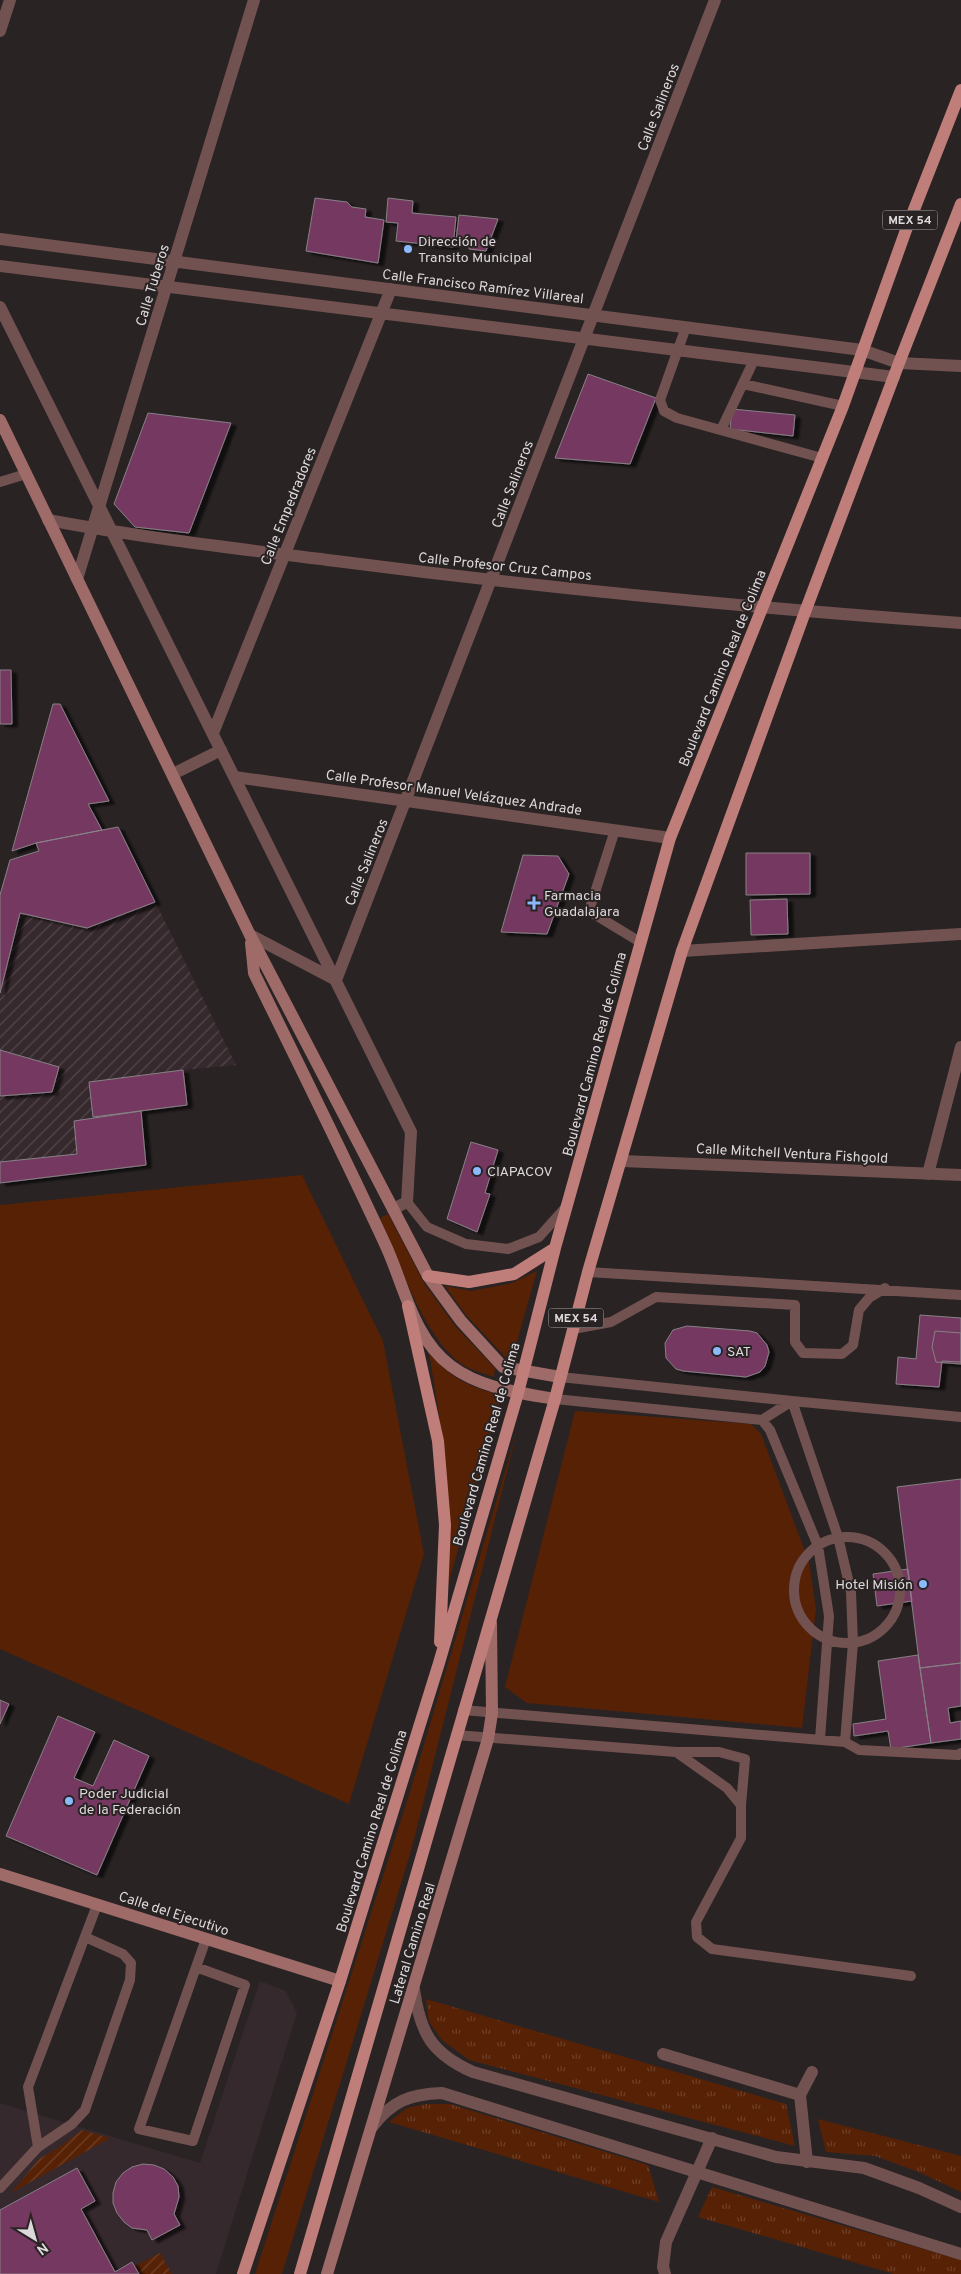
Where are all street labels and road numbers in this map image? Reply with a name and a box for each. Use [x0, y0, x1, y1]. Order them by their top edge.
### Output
street label: Calle Salineros [635, 61, 684, 154]
road number: MEX 54 [882, 210, 938, 230]
street label: Calle Tuberos [133, 242, 174, 328]
street label: Calle Francisco Ramírez Villareal [381, 267, 585, 308]
street label: Calle Salineros [489, 438, 538, 531]
street label: Calle Empedradores [258, 445, 321, 568]
street label: Calle Profesor Cruz Campos [417, 550, 592, 585]
street label: Boulevard Camino Real de Colima [676, 568, 771, 769]
street label: Calle Profesor Manuel Velázquez Andrade [325, 767, 583, 820]
street label: Calle Salineros [342, 816, 393, 909]
street label: Boulevard Camino Real de Colima [560, 950, 631, 1158]
street label: Calle Mitchell Ventura Fishgold [695, 1141, 888, 1168]
road number: MEX 54 [548, 1309, 604, 1328]
street label: Boulevard Camino Real de Colima [450, 1341, 525, 1548]
street label: Boulevard Camino Real de Colima [334, 1728, 411, 1935]
street label: Lateral Camino Real [387, 1881, 440, 2006]
street label: Calle del Ejecutivo [116, 1889, 231, 1940]

